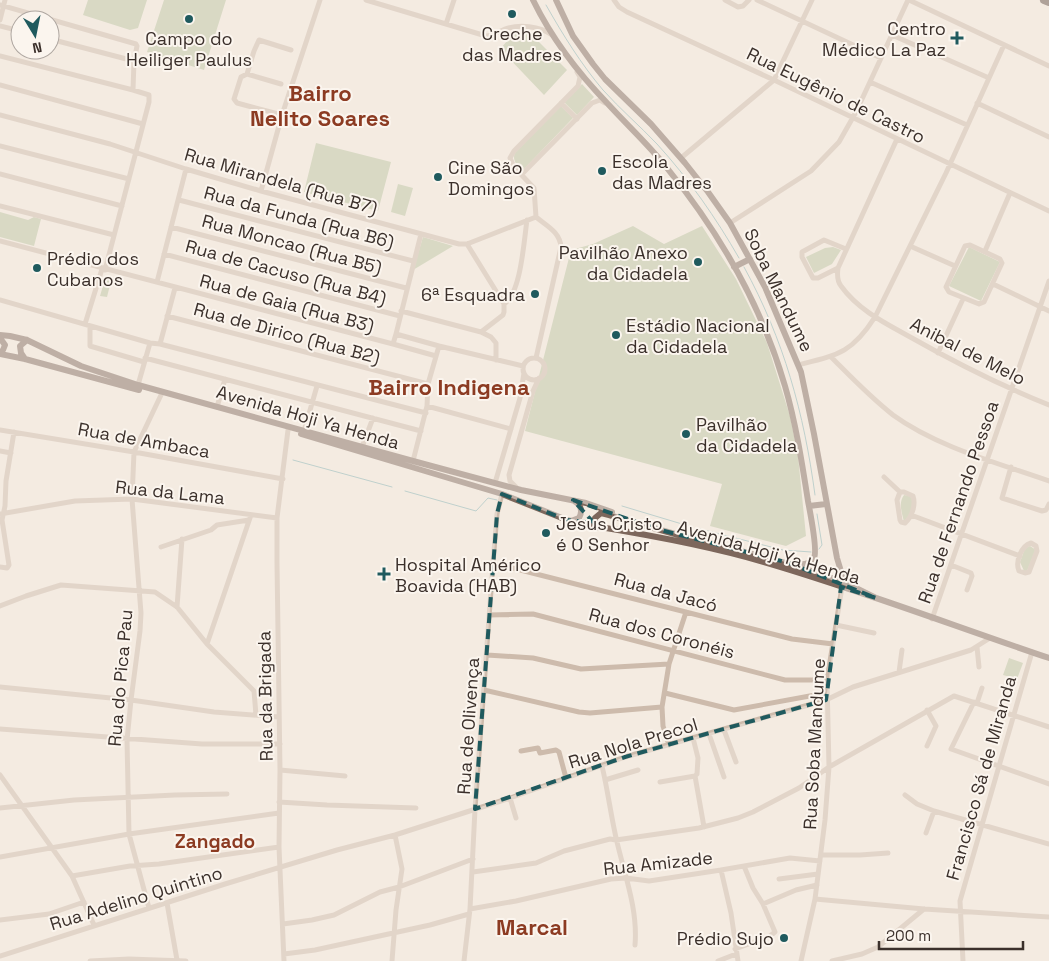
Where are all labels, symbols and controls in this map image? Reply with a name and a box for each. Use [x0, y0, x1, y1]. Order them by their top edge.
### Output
marker: Creche das Madres [506, 8, 518, 20]
north arrow [10, 10, 60, 60]
marker: Campo do Heiliger Paulus [183, 13, 195, 25]
place label: Centro Médico La Paz [822, 17, 946, 61]
place label: Creche das Madres [462, 22, 562, 66]
place label: Campo do Heiliger Paulus [126, 27, 252, 71]
marker: Centro Médico La Paz [950, 31, 964, 45]
text: N [31, 38, 43, 57]
street label: Rua Eugênio de Castro [743, 42, 929, 148]
district label: Bairro Nelito Soares [250, 79, 390, 132]
street label: Rua Mirandela (Rua B7) [182, 142, 380, 220]
place label: Escola das Madres [612, 150, 712, 194]
place label: Cine São Domingos [448, 156, 534, 200]
marker: Escola das Madres [596, 165, 608, 177]
marker: Cine São Domingos [432, 171, 444, 183]
street label: Rua da Funda (Rua B6) [201, 181, 397, 253]
street label: Rua Moncao (Rua B5) [200, 209, 384, 279]
street label: Soba Mandume [739, 225, 819, 355]
street label: Rua de Cacuso (Rua B4) [183, 234, 389, 310]
place label: Pavilhão Anexo da Cidadela [559, 241, 688, 285]
place label: Prédio dos Cubanos [47, 247, 139, 291]
marker: Pavilhão Anexo da Cidadela [692, 256, 704, 268]
marker: Prédio dos Cubanos [31, 262, 43, 274]
street label: Rua de Gaia (Rua B3) [197, 269, 377, 337]
place label: 6ª Esquadra [421, 283, 525, 306]
marker: 6ª Esquadra [529, 288, 541, 300]
street label: Rua de Dirico (Rua B2) [191, 297, 383, 369]
street label: Anibal de Melo [906, 312, 1030, 390]
place label: Estádio Nacional da Cidadela [626, 314, 770, 358]
marker: Estádio Nacional da Cidadela [610, 329, 622, 341]
district label: Bairro Indigena [368, 373, 530, 401]
street label: Avenida Hoji Ya Henda [214, 380, 402, 454]
street label: Rua de Fernando Pessoa [913, 398, 1003, 606]
place label: Pavilhão da Cidadela [696, 413, 797, 457]
street label: Rua de Ambaca [76, 417, 212, 463]
marker: Pavilhão da Cidadela [680, 428, 692, 440]
street label: Rua da Lama [114, 475, 226, 509]
place label: Jesus Cristo é O Senhor [556, 512, 663, 556]
street label: Avenida Hoji Ya Henda [675, 515, 863, 589]
marker: Jesus Cristo é O Senhor [540, 527, 552, 539]
place label: Hospital Américo Boavida (HAB) [395, 553, 541, 597]
marker: Hospital Américo Boavida (HAB) [377, 567, 391, 581]
street label: Rua da Jacó [612, 567, 720, 617]
street label: Rua dos Coronéis [587, 602, 737, 664]
street label: Rua do Pica Pau [103, 609, 137, 747]
street label: Rua da Brigada [252, 630, 278, 762]
street label: Rua de Olivença [452, 657, 484, 795]
street label: Rua Soba Mandume [798, 658, 830, 830]
street label: Francisco Sá de Miranda [941, 673, 1021, 883]
street label: Rua Nola Precol [566, 712, 700, 774]
district label: Zangado [175, 829, 255, 854]
street label: Rua Amizade [602, 846, 714, 880]
street label: Rua Adelino Quintino [47, 861, 225, 935]
district label: Marcal [496, 913, 568, 941]
scale bar [879, 918, 1023, 950]
text: 200 m [886, 926, 931, 945]
place label: Prédio Sujo [677, 927, 774, 950]
marker: Prédio Sujo [778, 932, 790, 944]

